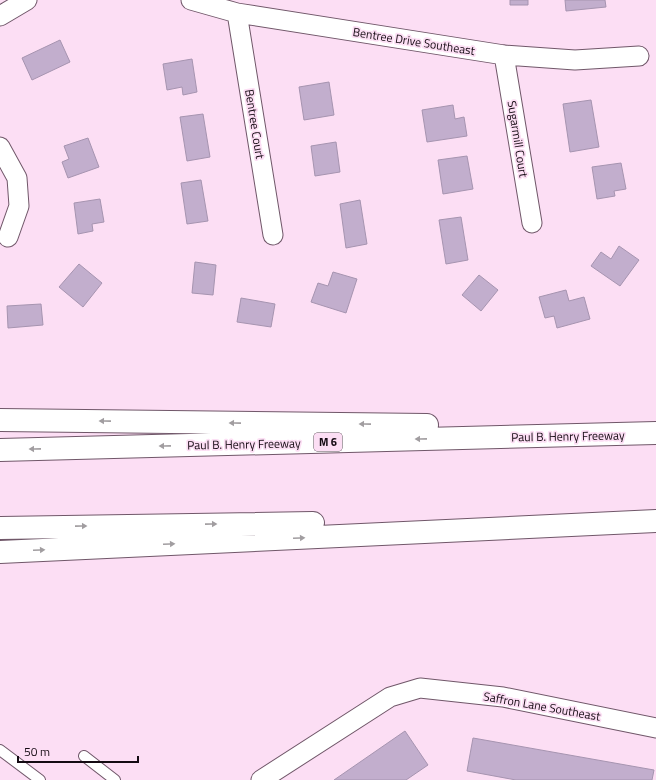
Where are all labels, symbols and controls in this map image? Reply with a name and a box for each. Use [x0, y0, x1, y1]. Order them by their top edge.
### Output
street label: Bentree Drive Southeast [352, 22, 477, 60]
street label: Bentree Court [240, 88, 270, 161]
street label: Sugarmill Court [503, 99, 534, 180]
one-way arrow [98, 418, 111, 424]
one-way arrow [228, 420, 241, 426]
one-way arrow [358, 421, 371, 427]
street label: Paul B. Henry Freeway [511, 426, 625, 446]
road number: M 6 [314, 433, 342, 451]
street label: Paul B. Henry Freeway [187, 434, 301, 454]
one-way arrow [415, 436, 427, 443]
one-way arrow [158, 443, 171, 449]
one-way arrow [28, 446, 41, 452]
one-way arrow [205, 521, 218, 527]
one-way arrow [75, 523, 88, 529]
one-way arrow [293, 534, 305, 541]
one-way arrow [163, 541, 176, 547]
one-way arrow [33, 547, 46, 553]
street label: Saffron Lane Southeast [482, 686, 603, 726]
scale bar [18, 738, 138, 764]
text: 50 m [24, 742, 50, 761]

